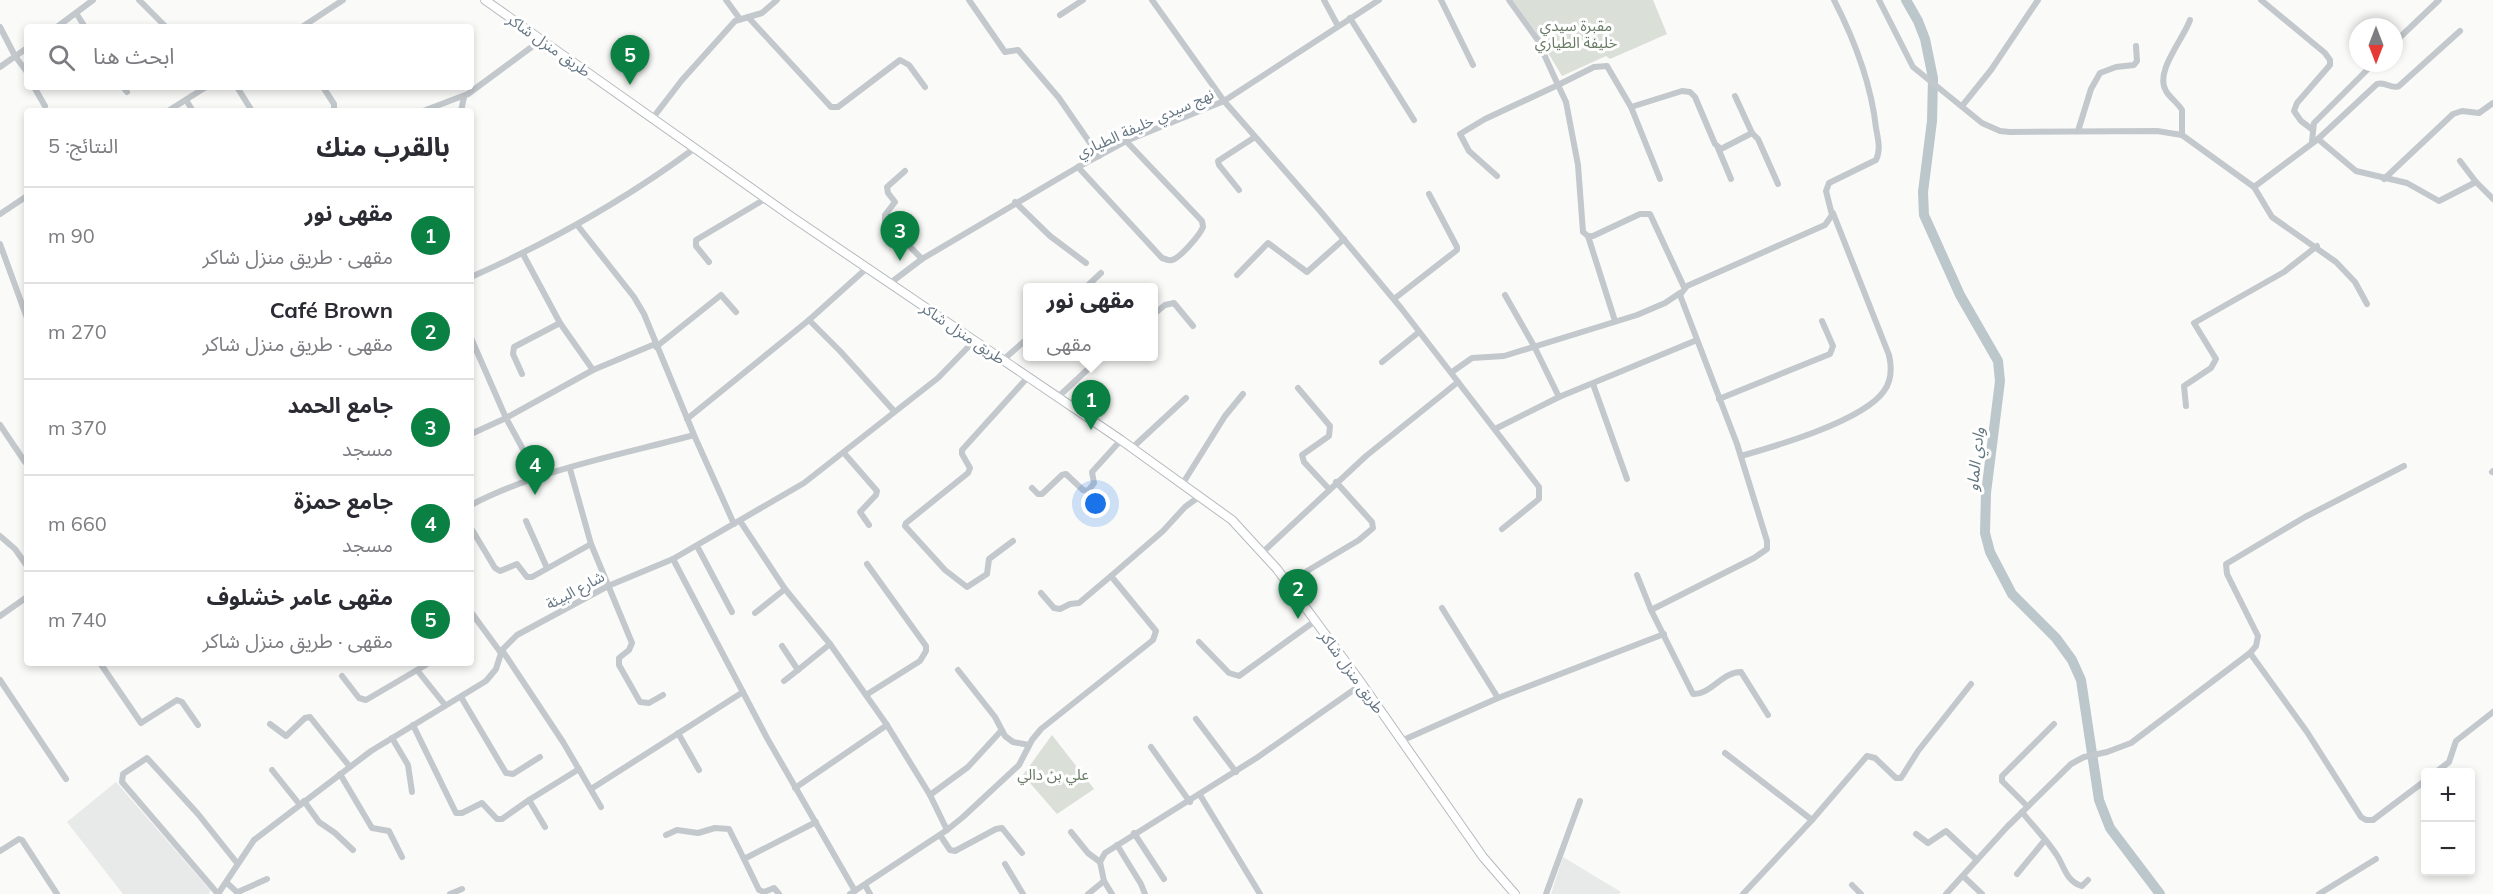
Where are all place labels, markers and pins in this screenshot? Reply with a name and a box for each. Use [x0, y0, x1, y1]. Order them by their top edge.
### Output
pin: 5 [610, 36, 650, 85]
pin: 3 [880, 212, 920, 261]
pin: 1 [1072, 380, 1110, 430]
pin: 4 [516, 446, 554, 495]
pin: 2 [1278, 570, 1318, 619]

